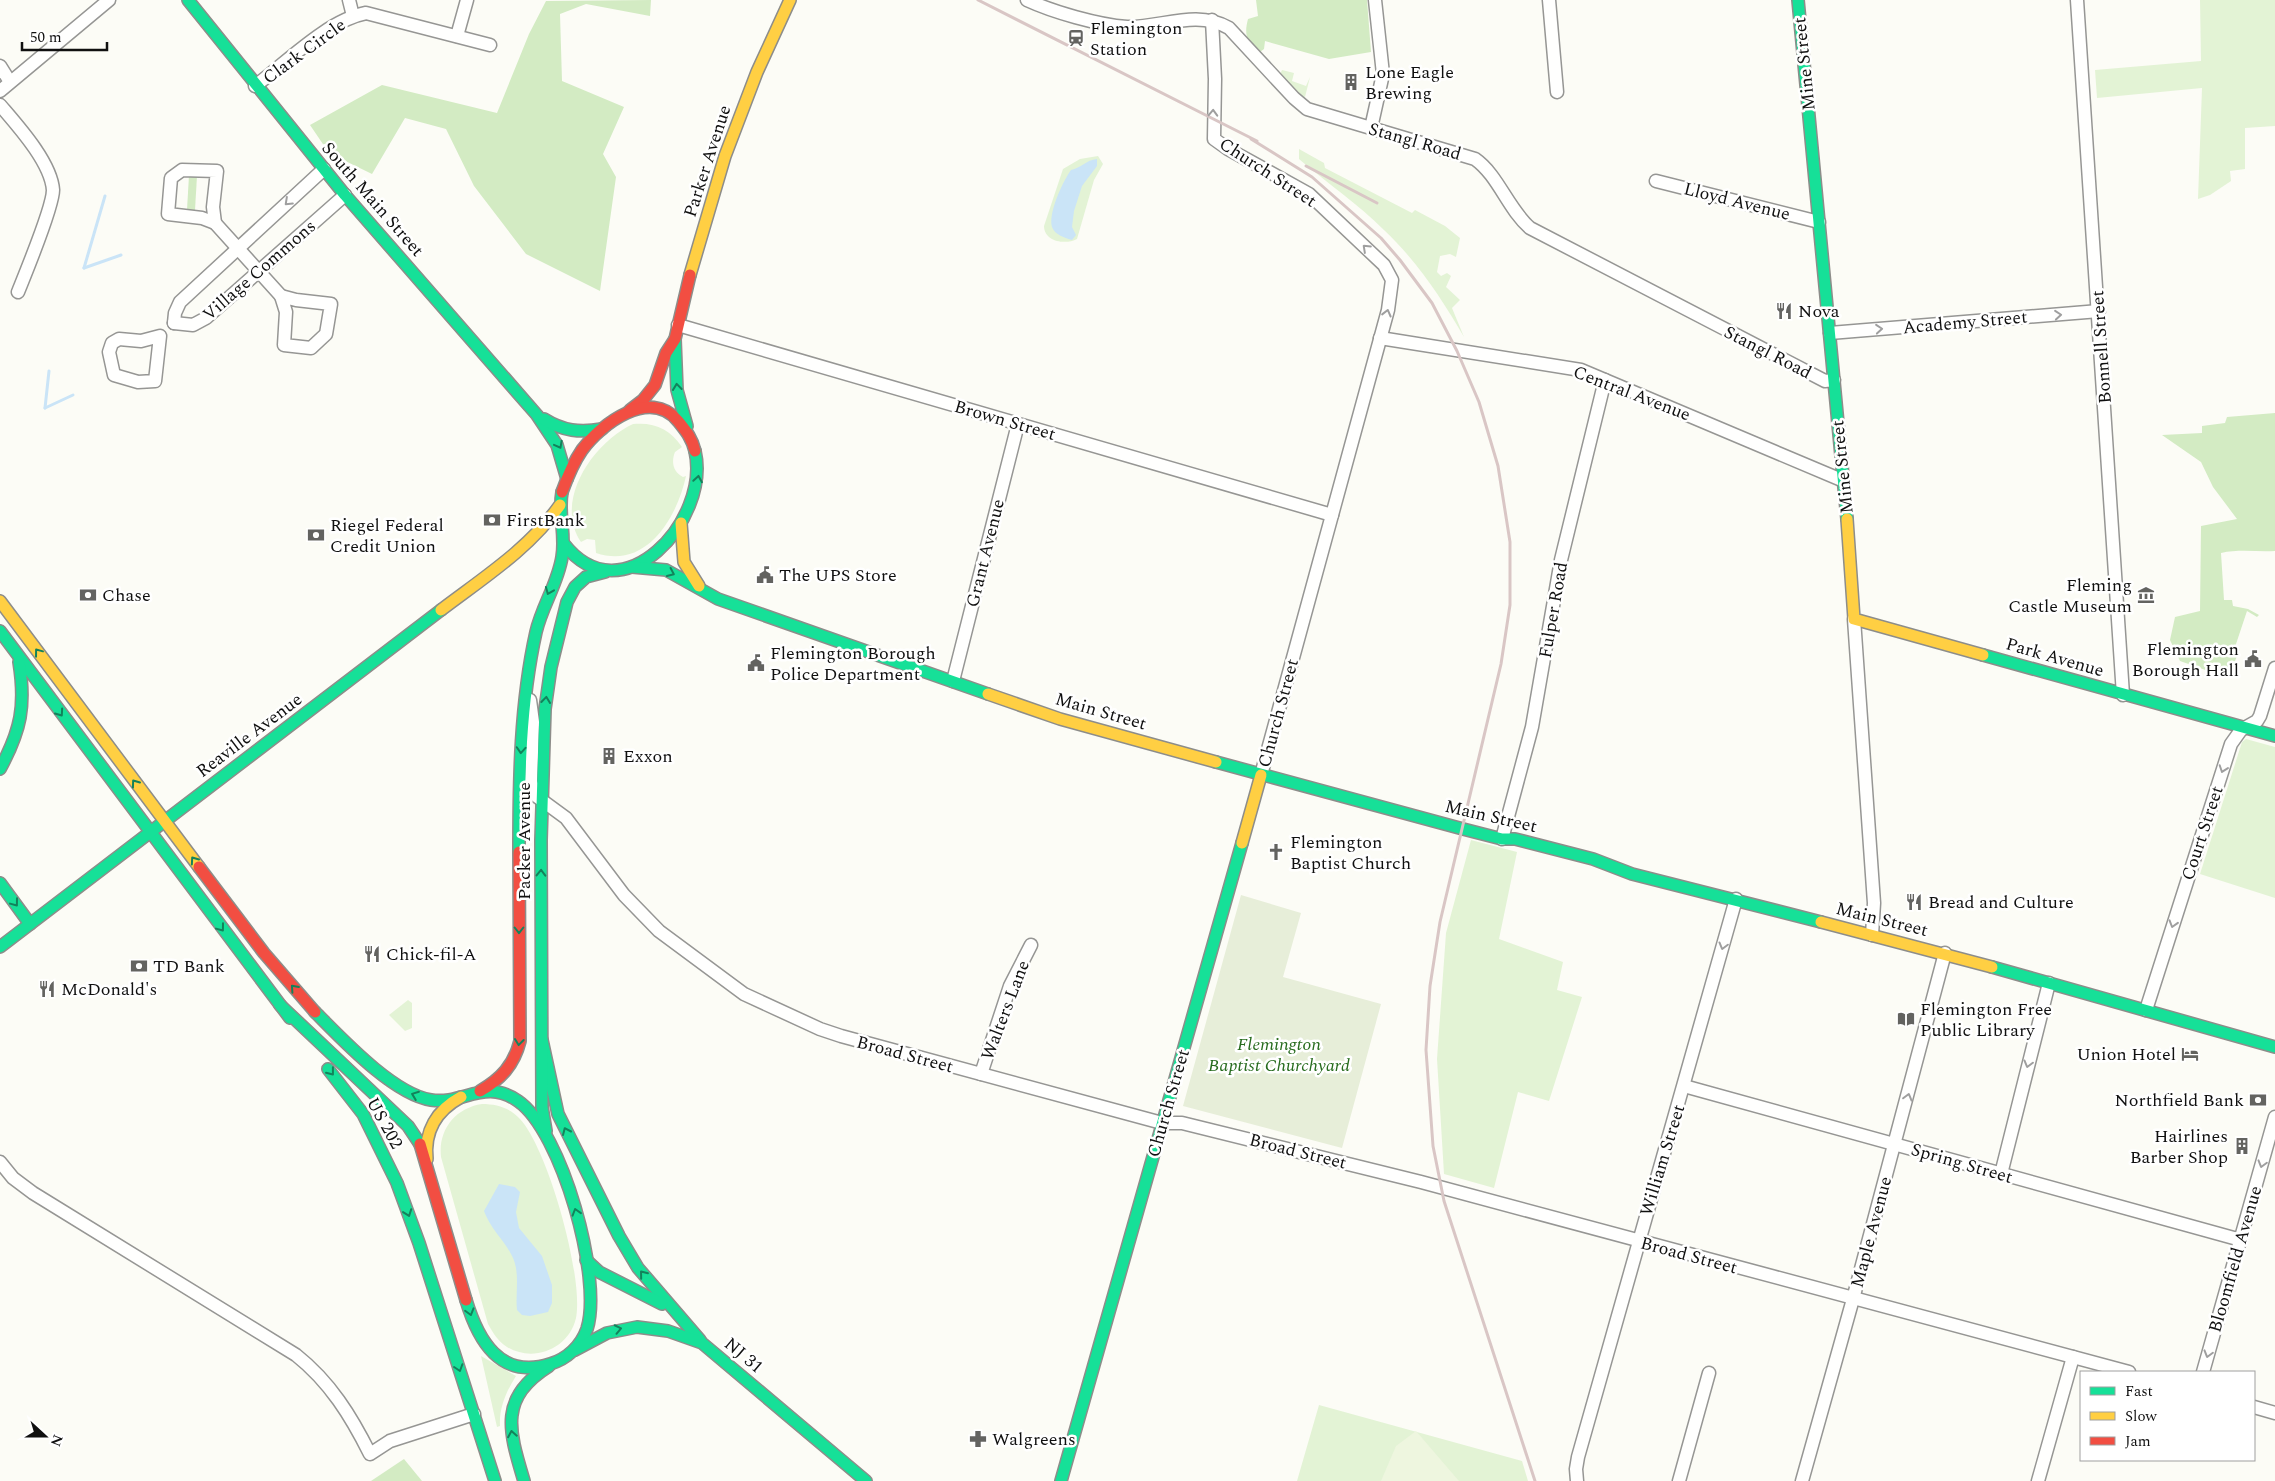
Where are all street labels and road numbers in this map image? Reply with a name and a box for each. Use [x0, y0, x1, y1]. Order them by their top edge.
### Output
street label: Clark Circle [257, 12, 352, 91]
street label: Mine Street [1786, 16, 1823, 112]
street label: Parker Avenue [677, 102, 738, 221]
street label: Stangl Road [1365, 115, 1464, 168]
street label: Church Street [1214, 131, 1322, 214]
street label: South Main Street [315, 136, 430, 263]
street label: Lloyd Avenue [1681, 175, 1793, 228]
street label: Village Commons [197, 213, 322, 327]
street label: Bonnell Street [2084, 289, 2119, 405]
street label: Academy Street [1902, 304, 2028, 341]
street label: Stangl Road [1719, 319, 1816, 386]
street label: Central Avenue [1569, 359, 1695, 428]
street label: Brown Street [951, 393, 1059, 448]
street label: Mine Street [1824, 419, 1861, 515]
street label: Grant Avenue [959, 496, 1012, 610]
street label: Fulper Road [1532, 560, 1575, 660]
street label: Park Avenue [2003, 631, 2107, 684]
street label: Church Street [1251, 656, 1306, 771]
street label: Reaville Avenue [190, 686, 308, 784]
street label: Main Street [1052, 686, 1150, 737]
street label: Packer Avenue [511, 782, 538, 900]
street label: Court Street [2174, 782, 2230, 884]
street label: Main Street [1442, 793, 1540, 840]
street label: Main Street [1833, 895, 1931, 944]
street label: Walters Lane [974, 956, 1037, 1064]
street label: Broad Street [853, 1029, 956, 1080]
street label: Church Street [1140, 1046, 1197, 1161]
street label: US 202 [359, 1092, 410, 1154]
street label: William Street [1633, 1101, 1692, 1219]
street label: Broad Street [1246, 1126, 1349, 1177]
street label: Spring Street [1908, 1136, 2016, 1191]
street label: Maple Avenue [1844, 1173, 1899, 1291]
street label: Bloomfield Avenue [2202, 1183, 2269, 1336]
street label: Broad Street [1637, 1230, 1740, 1281]
street label: NJ 31 [718, 1331, 769, 1380]

